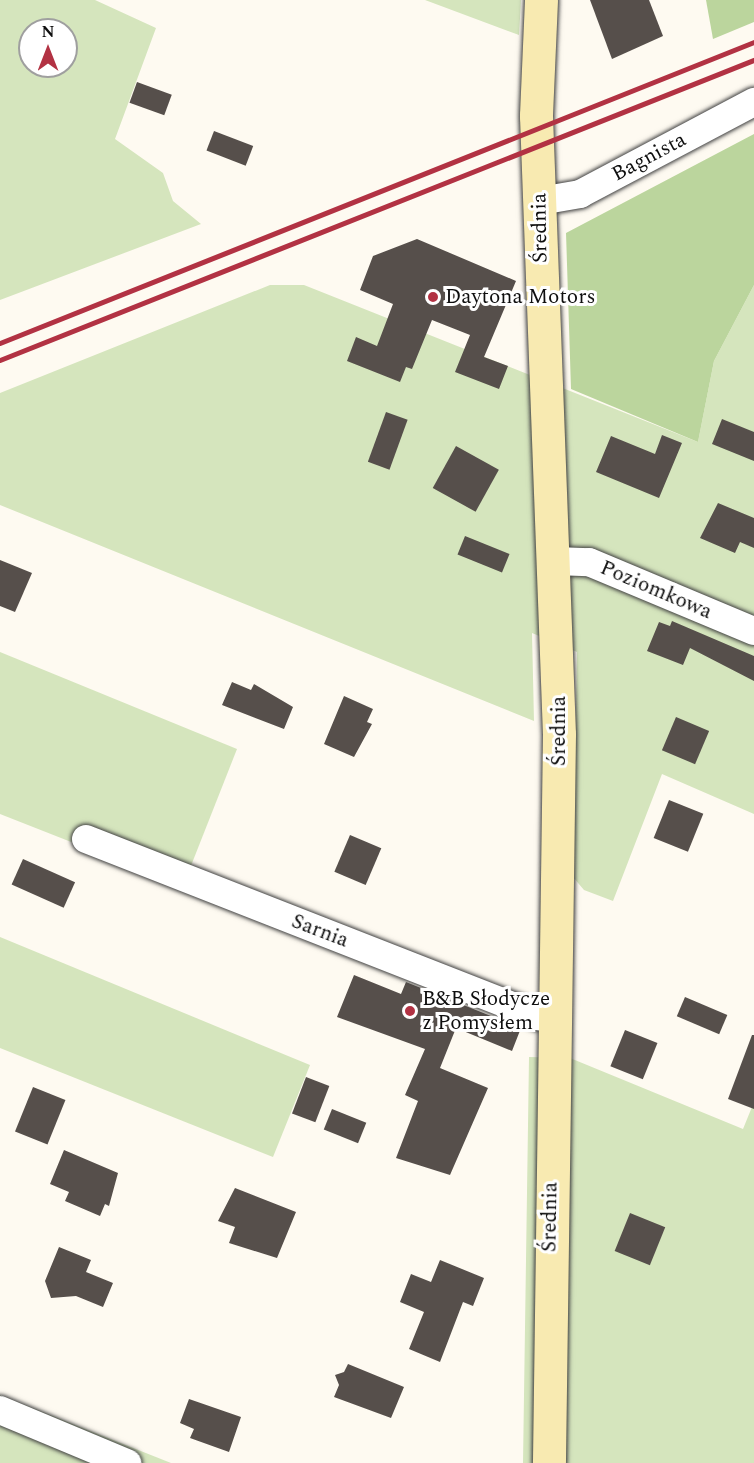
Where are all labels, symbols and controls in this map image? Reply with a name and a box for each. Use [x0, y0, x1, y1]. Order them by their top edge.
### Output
north arrow [18, 18, 78, 78]
text: N [41, 20, 55, 44]
street label: Bagnista [608, 127, 690, 187]
street label: Średnia [527, 193, 553, 263]
place label: Daytona Motors [445, 284, 596, 310]
marker: Daytona Motors [426, 290, 440, 304]
street label: Poziomkowa [596, 555, 716, 625]
street label: Średnia [546, 696, 572, 766]
street label: Sarnia [288, 909, 352, 953]
place label: B&B Słodycze z Pomysłem [422, 986, 550, 1036]
marker: B&B Słodycze z Pomysłem [403, 1004, 417, 1018]
street label: Średnia [537, 1182, 563, 1252]

